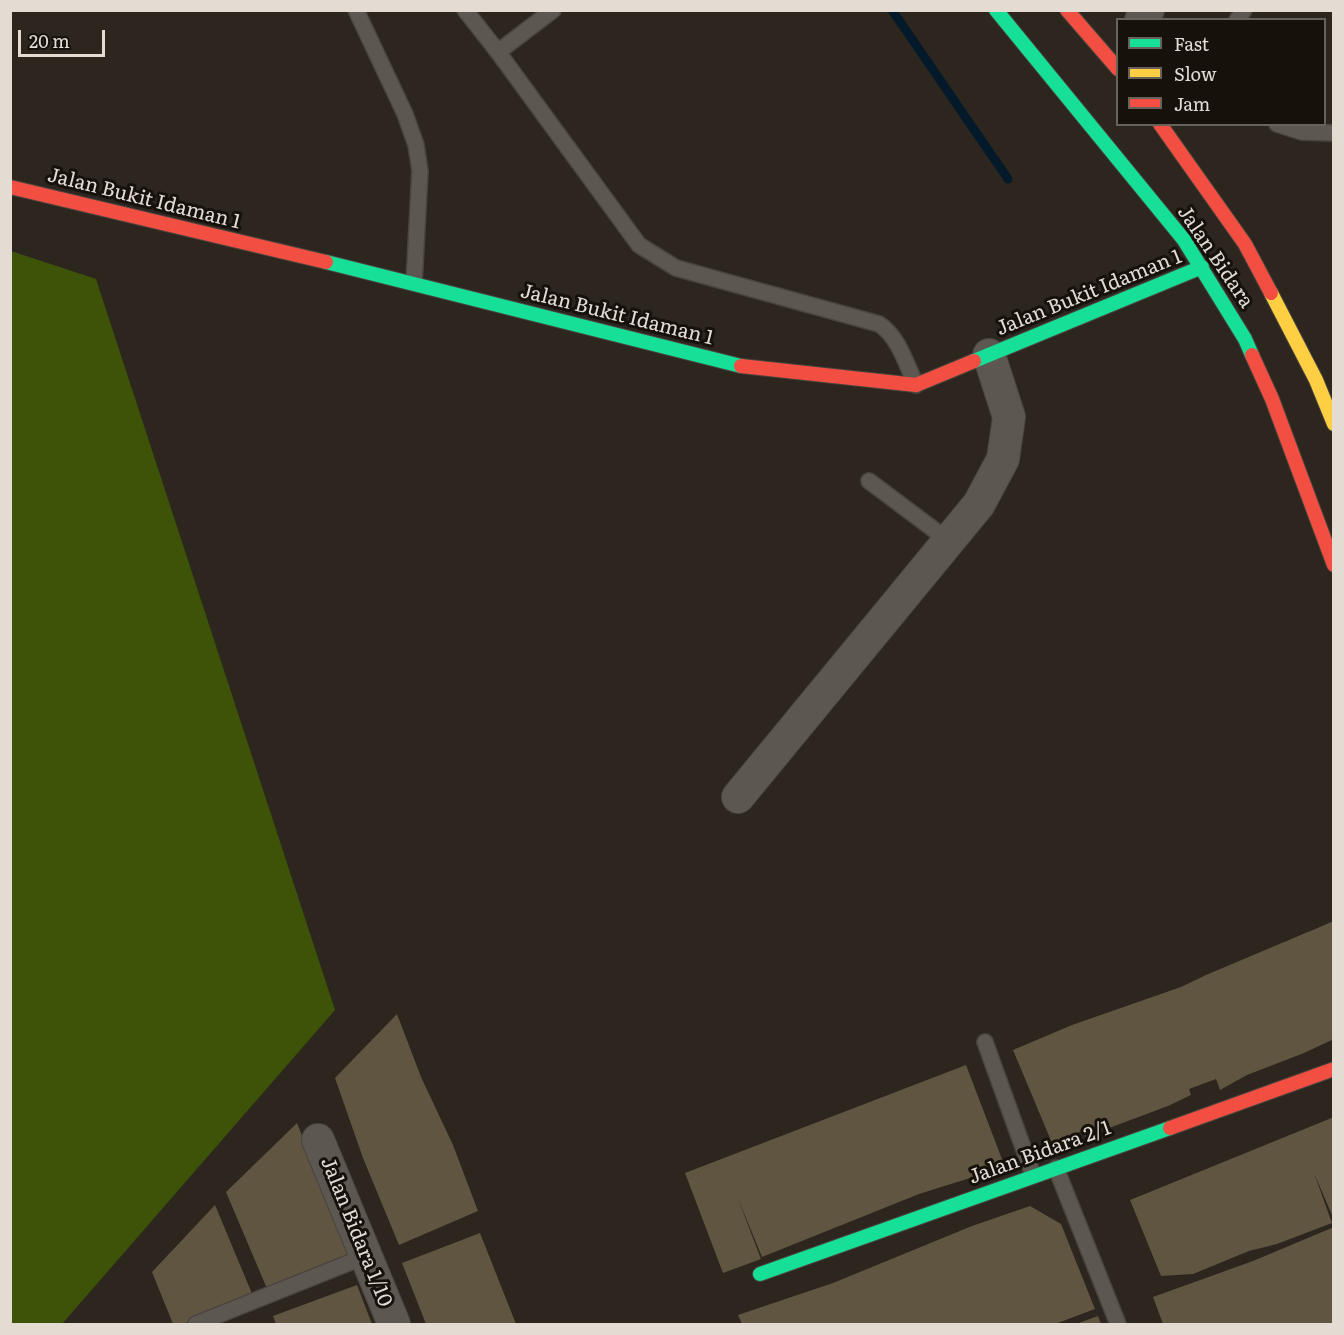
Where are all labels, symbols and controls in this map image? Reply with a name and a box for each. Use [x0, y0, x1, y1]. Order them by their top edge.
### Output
scale bar [21, 18, 108, 56]
legend [1116, 18, 1326, 126]
text: 20 m [29, 27, 70, 54]
text: Fast [1174, 30, 1209, 57]
text: Slow [1174, 60, 1216, 87]
text: Jam [1174, 90, 1210, 117]
street label: Jalan Bukit Idaman 1 [45, 163, 243, 235]
street label: Jalan Bidara [1172, 201, 1258, 313]
street label: Jalan Bukit Idaman 1 [993, 245, 1185, 341]
street label: Jalan Bukit Idaman 1 [518, 279, 716, 351]
street label: Jalan Bidara 2/1 [966, 1116, 1114, 1190]
street label: Jalan Bidara 1/10 [315, 1154, 397, 1310]

